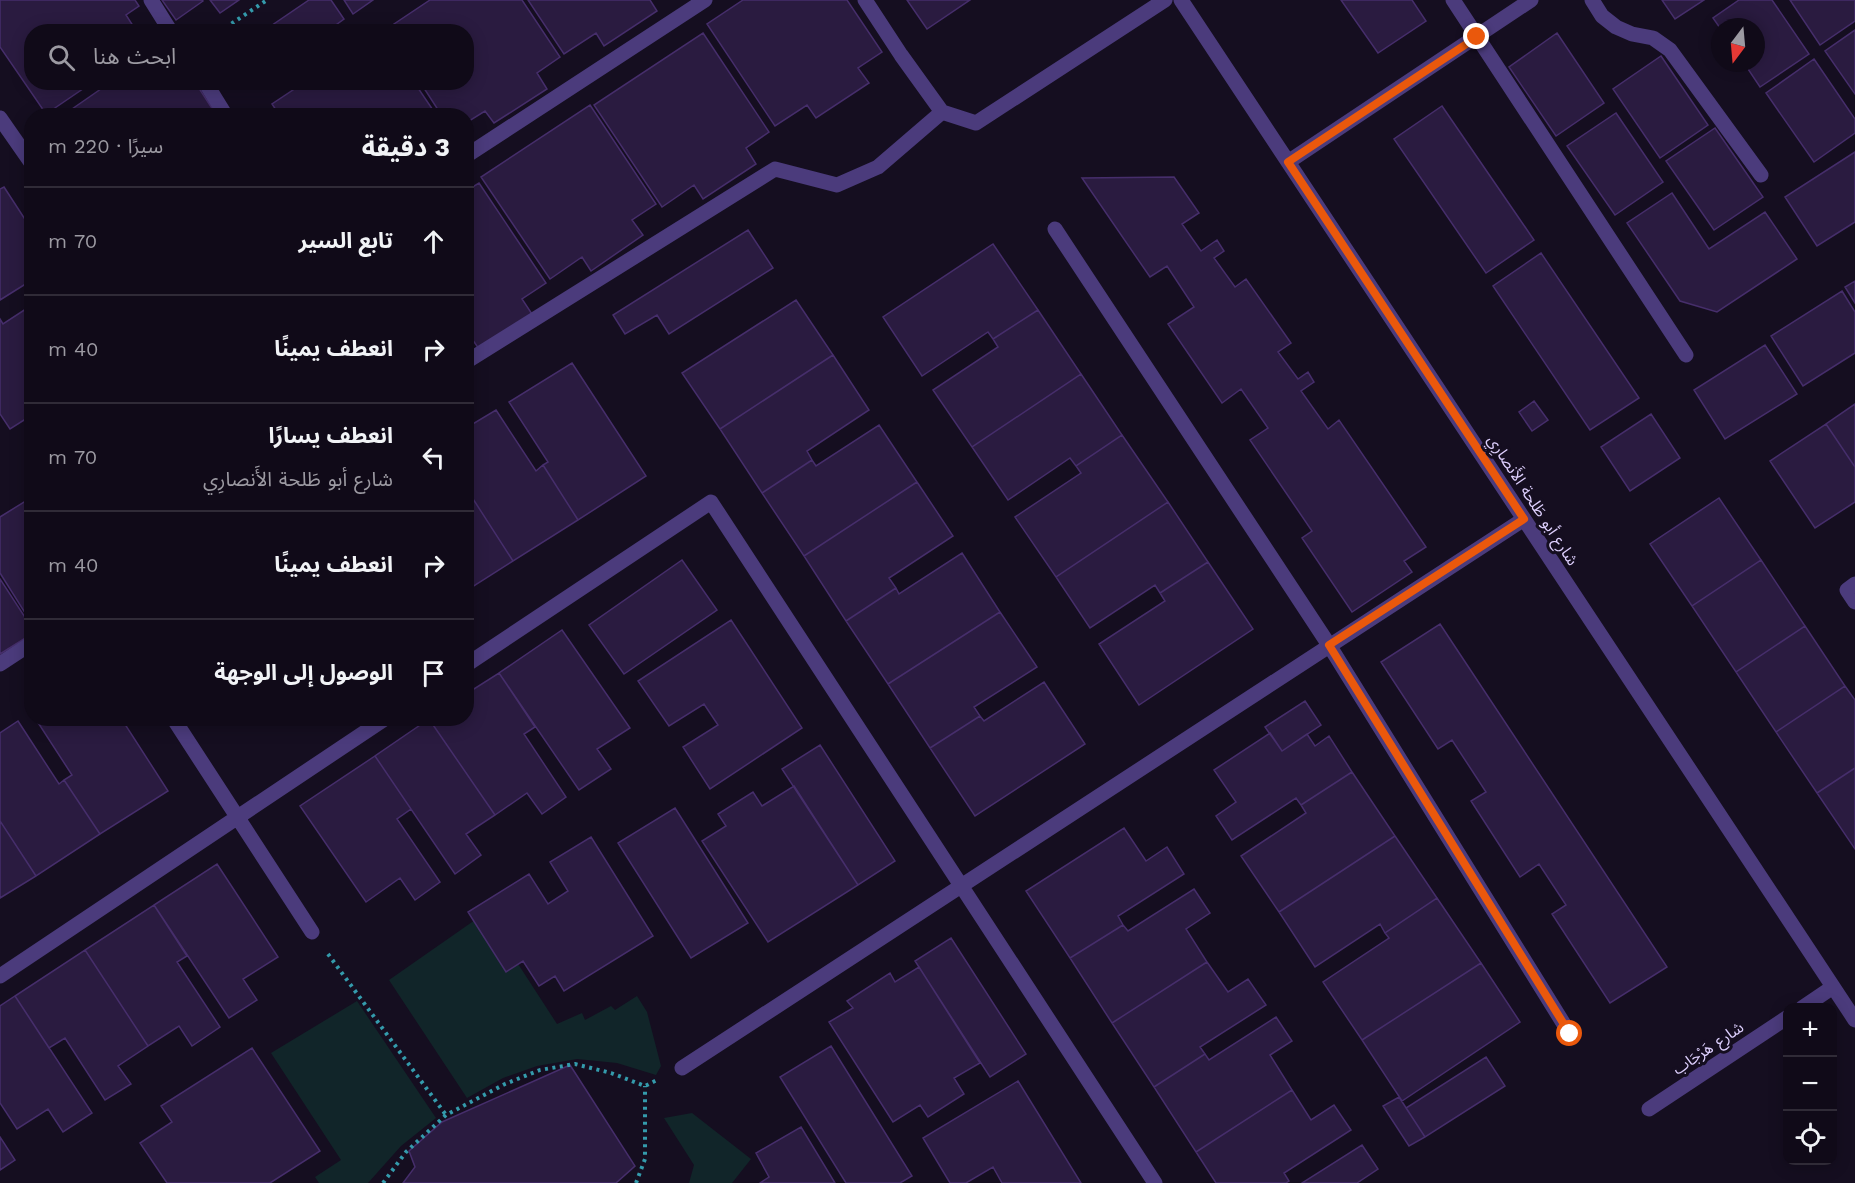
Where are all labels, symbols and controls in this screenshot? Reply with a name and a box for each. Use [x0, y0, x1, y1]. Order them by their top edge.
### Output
north arrow [1711, 18, 1765, 72]
route end [1463, 23, 1489, 49]
search box [24, 24, 474, 90]
icon: search [45, 41, 78, 74]
text: ابحث هنا [93, 44, 176, 69]
text: 3 دقيقة [362, 132, 450, 162]
text: سيرًا · 220 m [48, 134, 163, 158]
icon: ahead [417, 225, 450, 258]
text: تابع السير [298, 228, 393, 253]
text: 70 m [48, 229, 97, 253]
icon: right [417, 333, 450, 366]
text: انعطف يمينًا [274, 336, 393, 361]
text: 40 m [48, 337, 99, 361]
text: انعطف يسارًا [269, 423, 393, 448]
street label: شارع أبو طَلحة الأَنصارِي [1481, 430, 1584, 571]
icon: left [417, 441, 450, 474]
text: 70 m [48, 445, 97, 469]
text: شارع أبو طَلحة الأَنصارِي [203, 467, 393, 491]
icon: right [417, 549, 450, 582]
text: انعطف يمينًا [274, 552, 393, 577]
text: 40 m [48, 553, 99, 577]
icon: arrive [417, 657, 450, 690]
text: الوصول إلى الوجهة [214, 660, 393, 685]
map controls [1783, 1003, 1837, 1165]
button: + [1783, 1003, 1837, 1057]
street label: شارع هَرْجَاب [1669, 1017, 1749, 1081]
route start [1556, 1020, 1582, 1046]
button: − [1783, 1057, 1837, 1111]
button: locate [1783, 1111, 1837, 1165]

